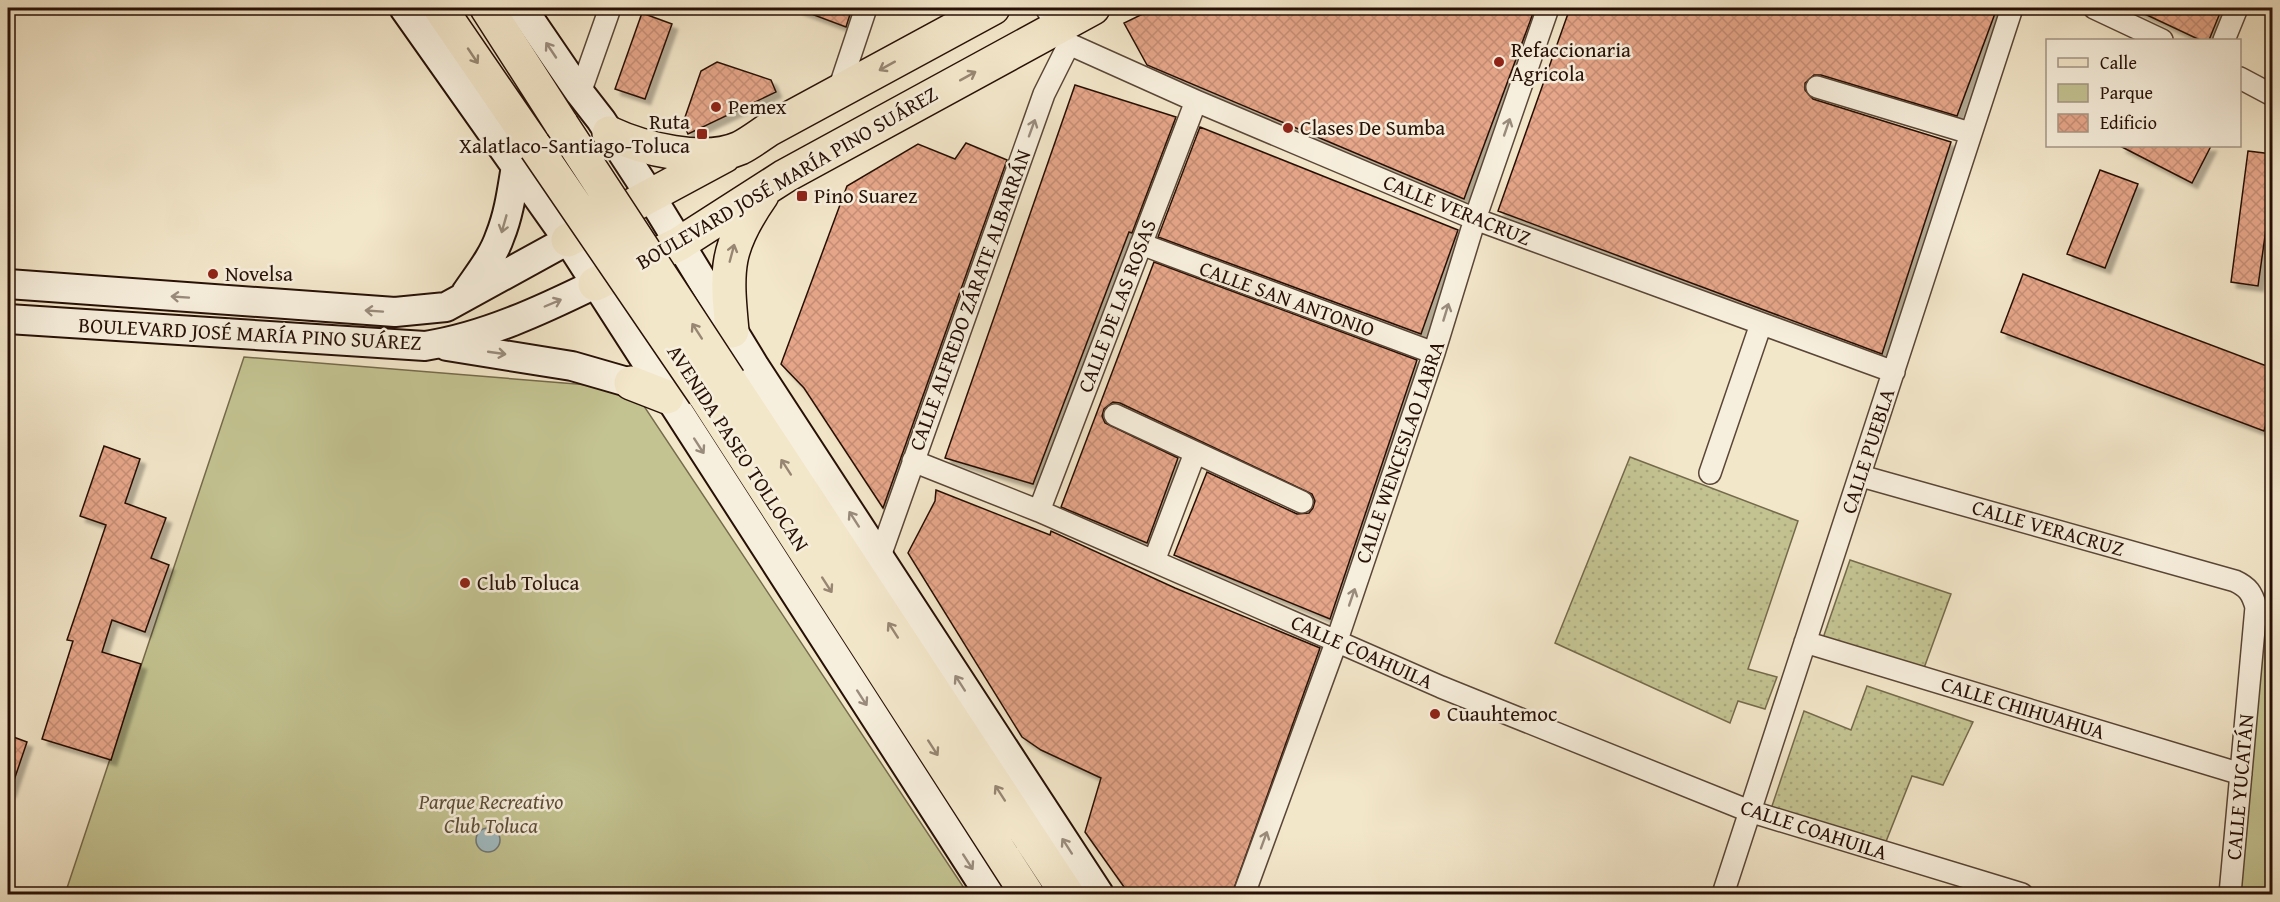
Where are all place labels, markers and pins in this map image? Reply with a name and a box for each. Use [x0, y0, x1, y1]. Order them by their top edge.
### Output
place label: Refaccionaria Agricola [1511, 34, 1631, 89]
marker: Refaccionaria Agricola [1492, 55, 1506, 69]
place label: Pemex [728, 91, 787, 122]
marker: Pemex [709, 100, 723, 114]
place label: Ruta Xalatlaco-Santiago-Toluca [459, 106, 690, 161]
place label: Clases De Sumba [1300, 112, 1445, 143]
marker: Clases De Sumba [1281, 121, 1295, 135]
marker: Ruta Xalatlaco-Santiago-Toluca [695, 127, 709, 141]
place label: Pino Suarez [814, 180, 917, 211]
marker: Pino Suarez [795, 189, 809, 203]
place label: Novelsa [225, 258, 293, 289]
marker: Novelsa [206, 267, 220, 281]
place label: Club Toluca [477, 567, 579, 598]
marker: Club Toluca [458, 576, 472, 590]
place label: Cuauhtemoc [1447, 698, 1557, 729]
marker: Cuauhtemoc [1428, 707, 1442, 721]

